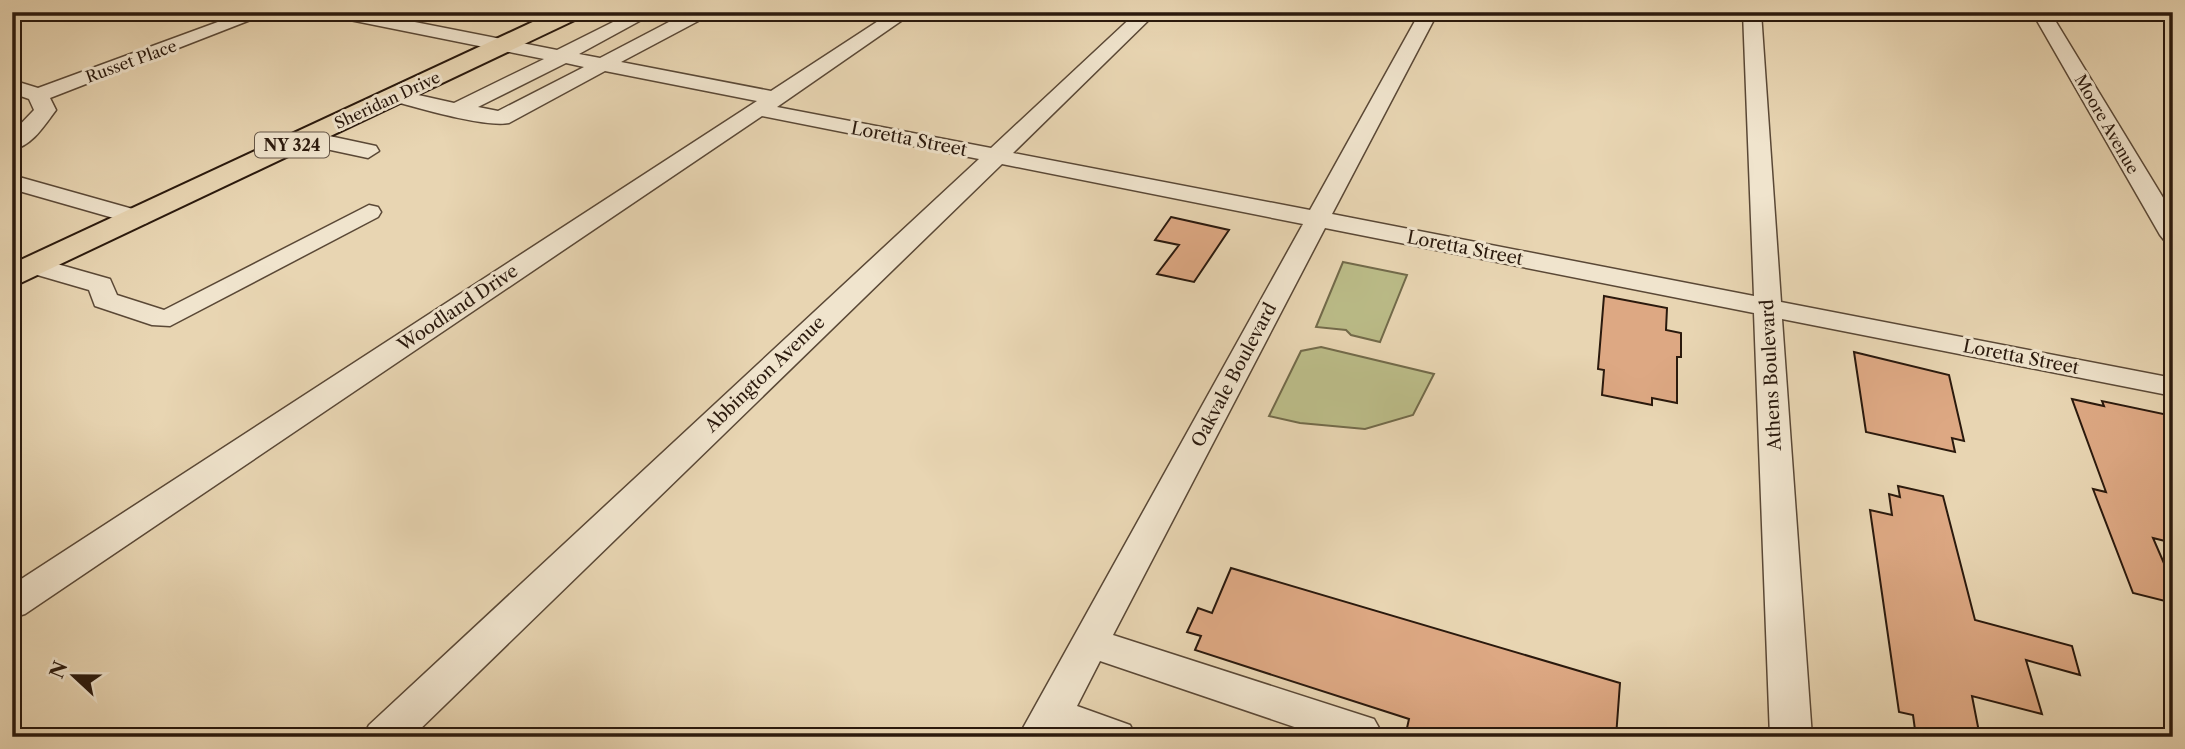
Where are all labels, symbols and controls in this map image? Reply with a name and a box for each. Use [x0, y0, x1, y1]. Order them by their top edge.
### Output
street label: Russet Place [83, 35, 179, 87]
street label: Sheridan Drive [331, 67, 443, 133]
street label: Moore Avenue [2070, 71, 2144, 177]
street label: Loretta Street [849, 117, 970, 161]
road number: NY 324 [255, 132, 329, 158]
street label: Loretta Street [1405, 226, 1526, 270]
street label: Woodland Drive [393, 260, 522, 357]
street label: Oakvale Boulevard [1187, 299, 1281, 451]
street label: Athens Boulevard [1756, 299, 1786, 452]
street label: Abbington Avenue [700, 311, 829, 437]
street label: Loretta Street [1961, 335, 2082, 379]
north arrow [38, 640, 108, 710]
text: N [45, 658, 72, 682]

